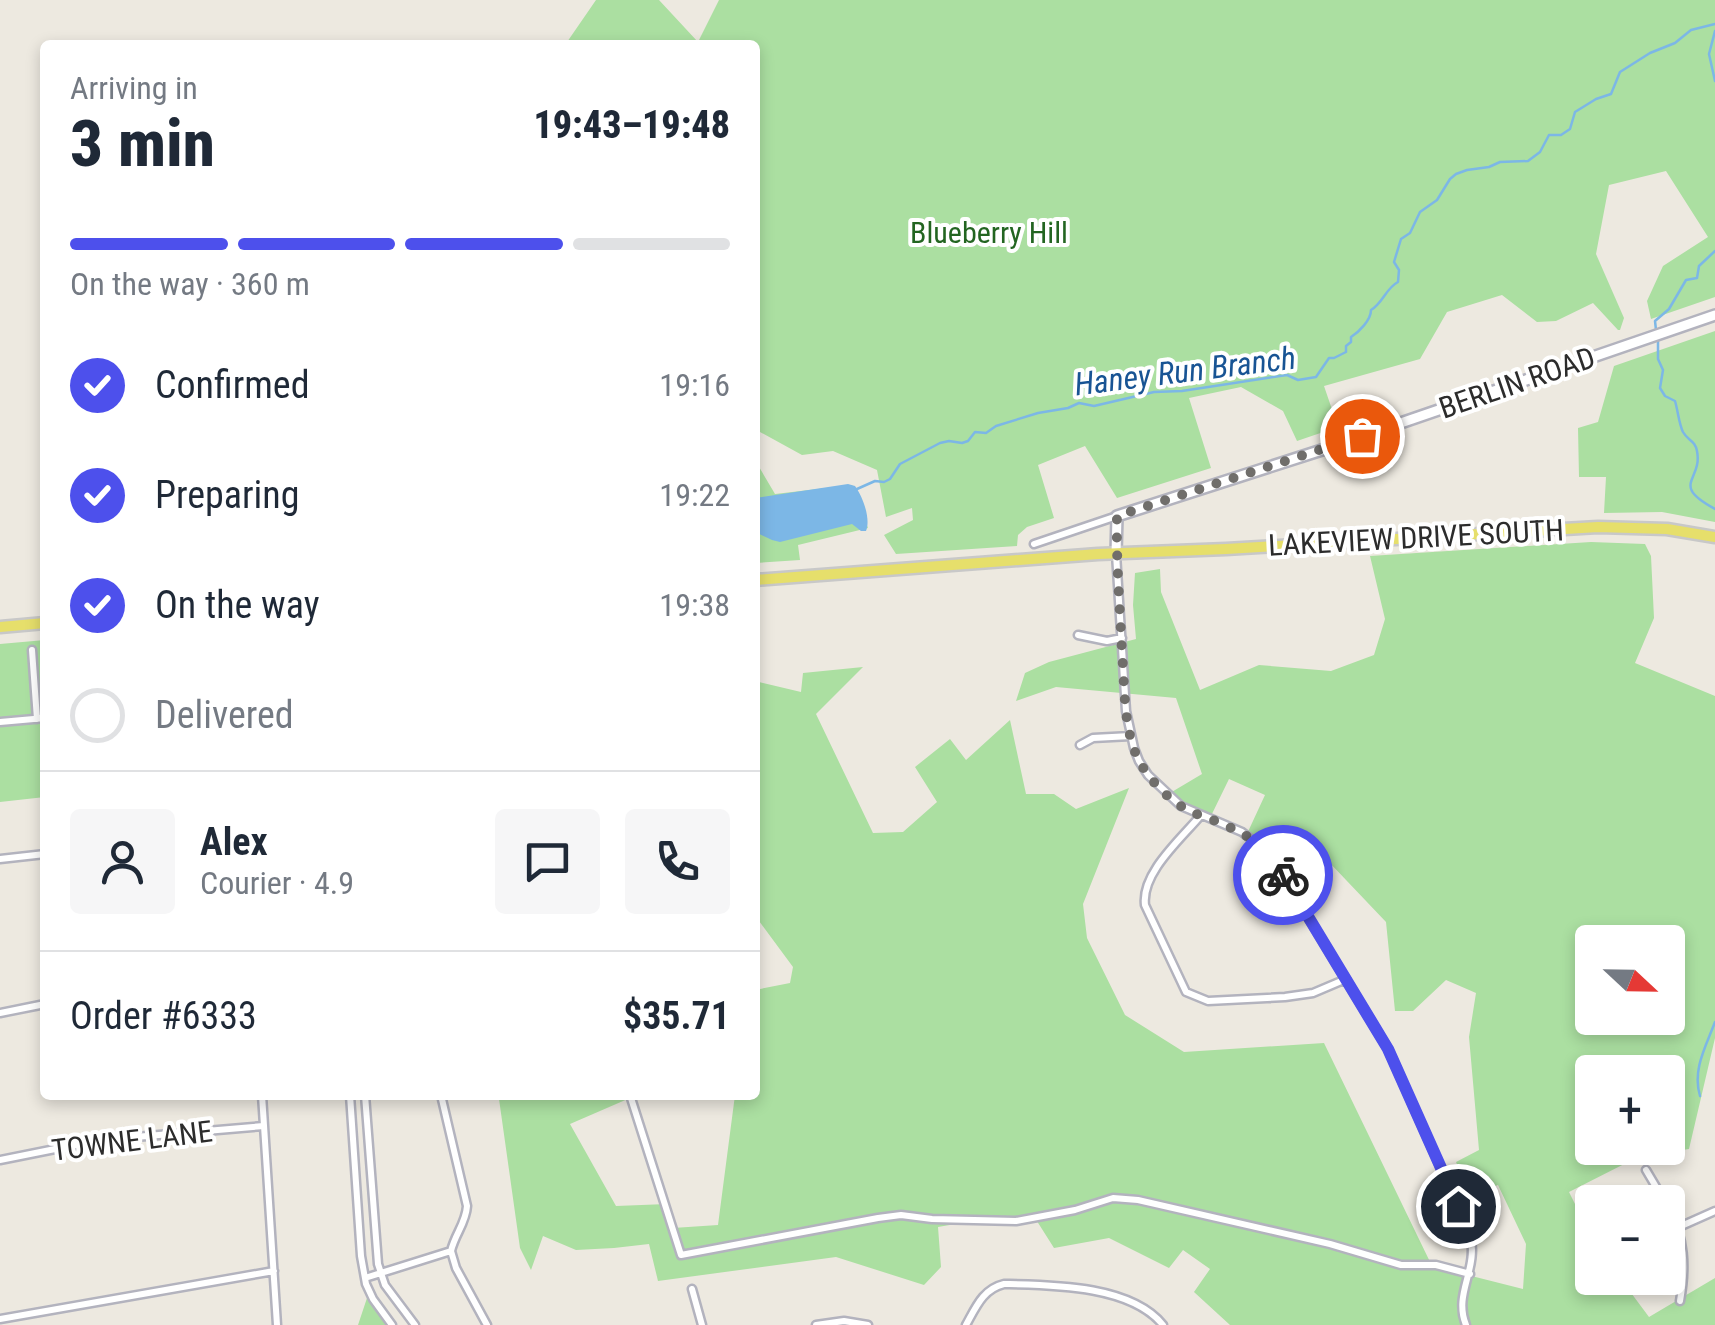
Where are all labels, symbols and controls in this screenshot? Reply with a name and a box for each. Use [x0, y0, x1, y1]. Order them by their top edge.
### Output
text: Arriving in [70, 69, 198, 107]
text: 19:43–19:48 [533, 103, 730, 147]
text: 3 min [70, 106, 215, 182]
park label: Blueberry Hill [910, 215, 1068, 250]
text: On the way · 360 m [70, 265, 310, 303]
water label: Haney Run Branch [1072, 339, 1298, 403]
street label: BERLIN ROAD [1434, 340, 1599, 426]
icon: check [70, 358, 125, 413]
text: Confirmed [155, 363, 310, 407]
text: 19:16 [659, 366, 730, 404]
pin [1320, 394, 1405, 479]
icon: bag [1335, 409, 1390, 464]
icon: check [70, 468, 125, 523]
text: Preparing [155, 473, 300, 517]
text: 19:22 [659, 476, 730, 514]
street label: LAKEVIEW DRIVE SOUTH [1267, 512, 1565, 563]
icon: check [70, 578, 125, 633]
text: On the way [155, 583, 320, 627]
text: 19:38 [659, 586, 730, 624]
text: Delivered [155, 693, 294, 737]
button: person [70, 809, 175, 914]
button: chat [495, 809, 600, 914]
button: phone [625, 809, 730, 914]
text: Alex [200, 820, 268, 864]
courier [1233, 825, 1333, 925]
icon: bike [1256, 848, 1311, 903]
text: Courier · 4.9 [200, 864, 354, 902]
north arrow [1575, 925, 1685, 1035]
map controls [1575, 925, 1685, 1295]
text: Order #6333 [70, 994, 257, 1038]
text: $35.71 [623, 994, 730, 1038]
button: + [1575, 1055, 1685, 1165]
street label: TOWNE LANE [49, 1113, 214, 1168]
pin [1416, 1164, 1501, 1249]
icon: home [1431, 1179, 1486, 1234]
button: − [1575, 1185, 1685, 1295]

